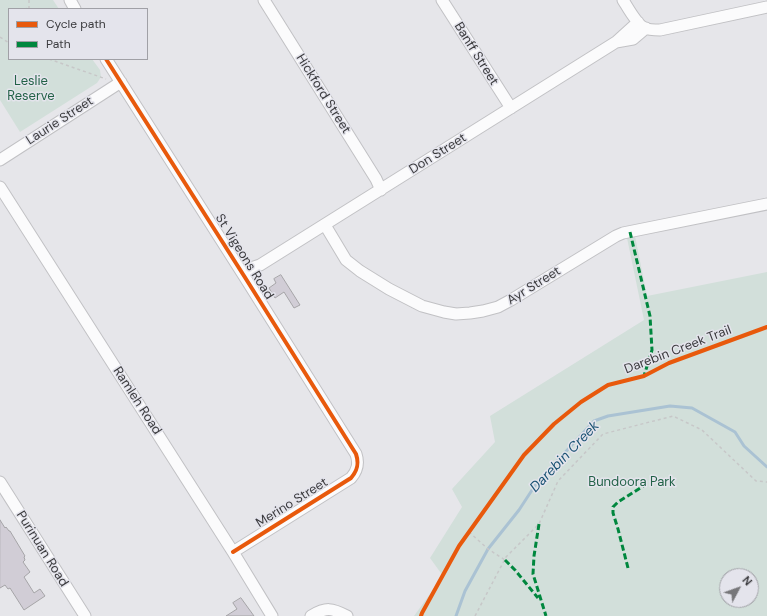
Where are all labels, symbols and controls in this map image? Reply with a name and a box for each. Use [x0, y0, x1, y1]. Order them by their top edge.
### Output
legend [8, 8, 148, 60]
text: Cycle path [46, 16, 106, 32]
street label: Banff Street [450, 20, 502, 88]
text: Path [46, 36, 71, 52]
street label: Hickford Street [292, 51, 354, 137]
park label: Leslie Reserve [7, 74, 55, 105]
street label: Laurie Street [23, 93, 97, 149]
street label: Don Street [407, 130, 469, 178]
street label: St Vigeons Road [211, 211, 277, 303]
street label: Ayr Street [504, 263, 564, 309]
street label: Darebin Creek Trail [622, 322, 734, 378]
street label: Ramleh Road [109, 364, 165, 438]
water label: Darebin Creek [527, 418, 603, 496]
street label: Merino Street [253, 475, 331, 531]
park label: Bundoora Park [588, 475, 676, 491]
street label: Purinuan Road [13, 508, 71, 590]
north arrow [719, 568, 759, 608]
text: N [739, 573, 755, 588]

